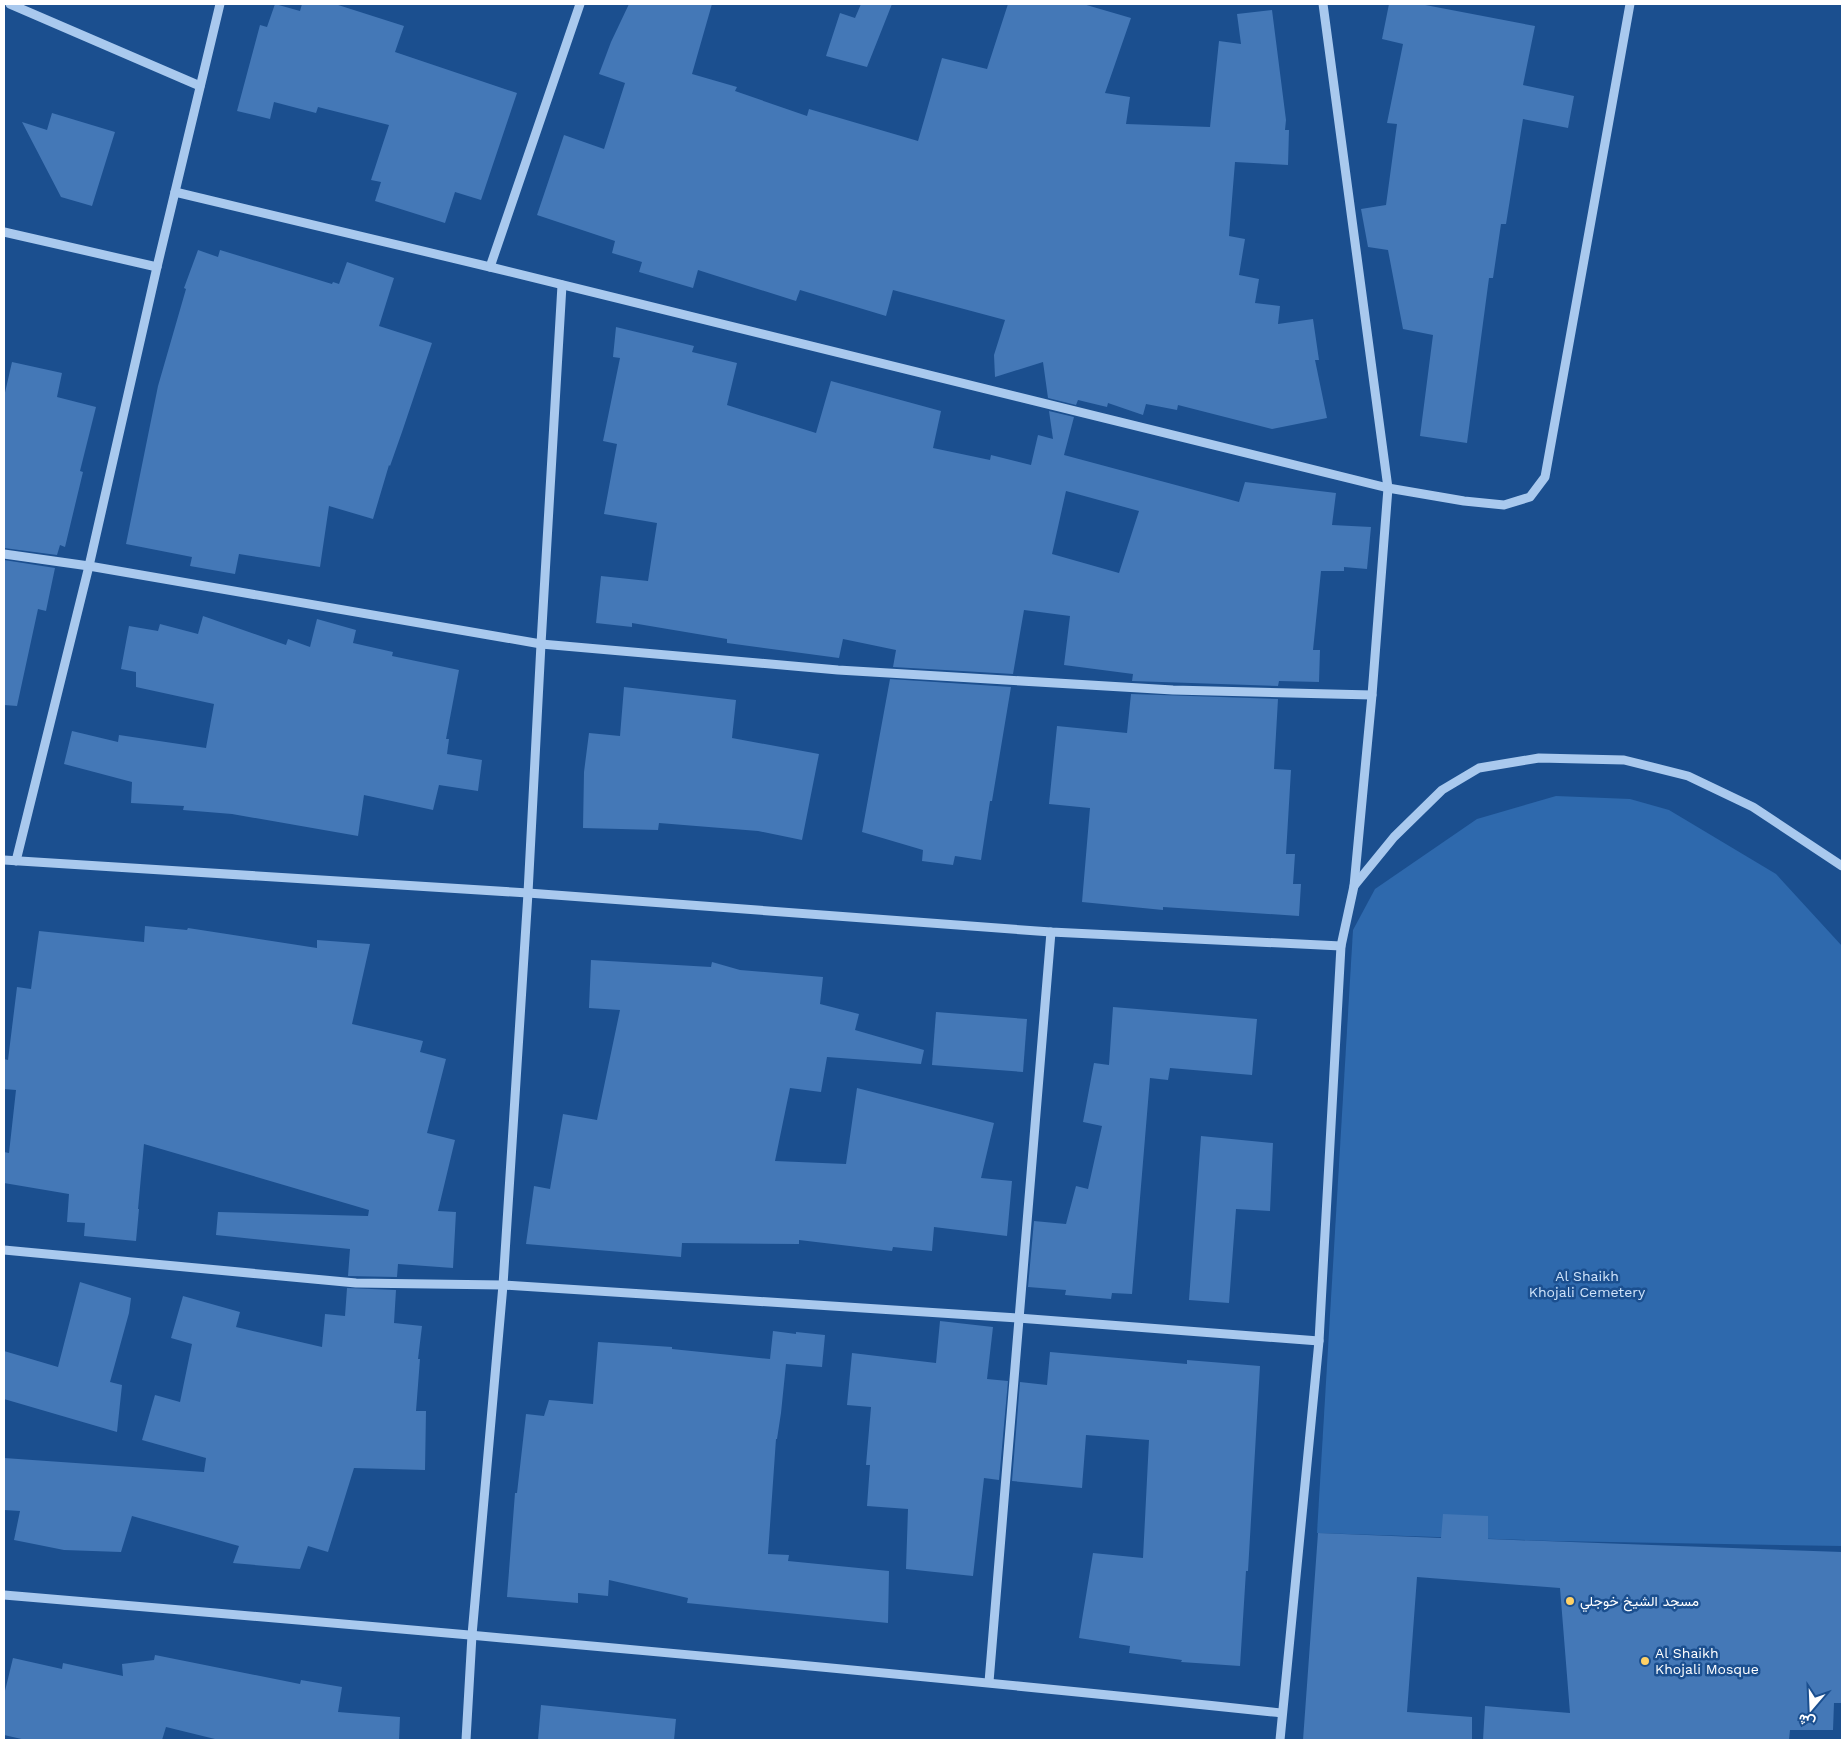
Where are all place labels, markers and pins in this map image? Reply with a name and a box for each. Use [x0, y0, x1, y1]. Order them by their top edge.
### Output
place label: مسجد الشيخ خوجلي [1580, 1593, 1699, 1613]
marker: مسجد الشيخ خوجلي [1564, 1595, 1576, 1607]
place label: Al Shaikh Khojali Mosque [1655, 1645, 1759, 1677]
marker: Al Shaikh Khojali Mosque [1639, 1655, 1651, 1667]

